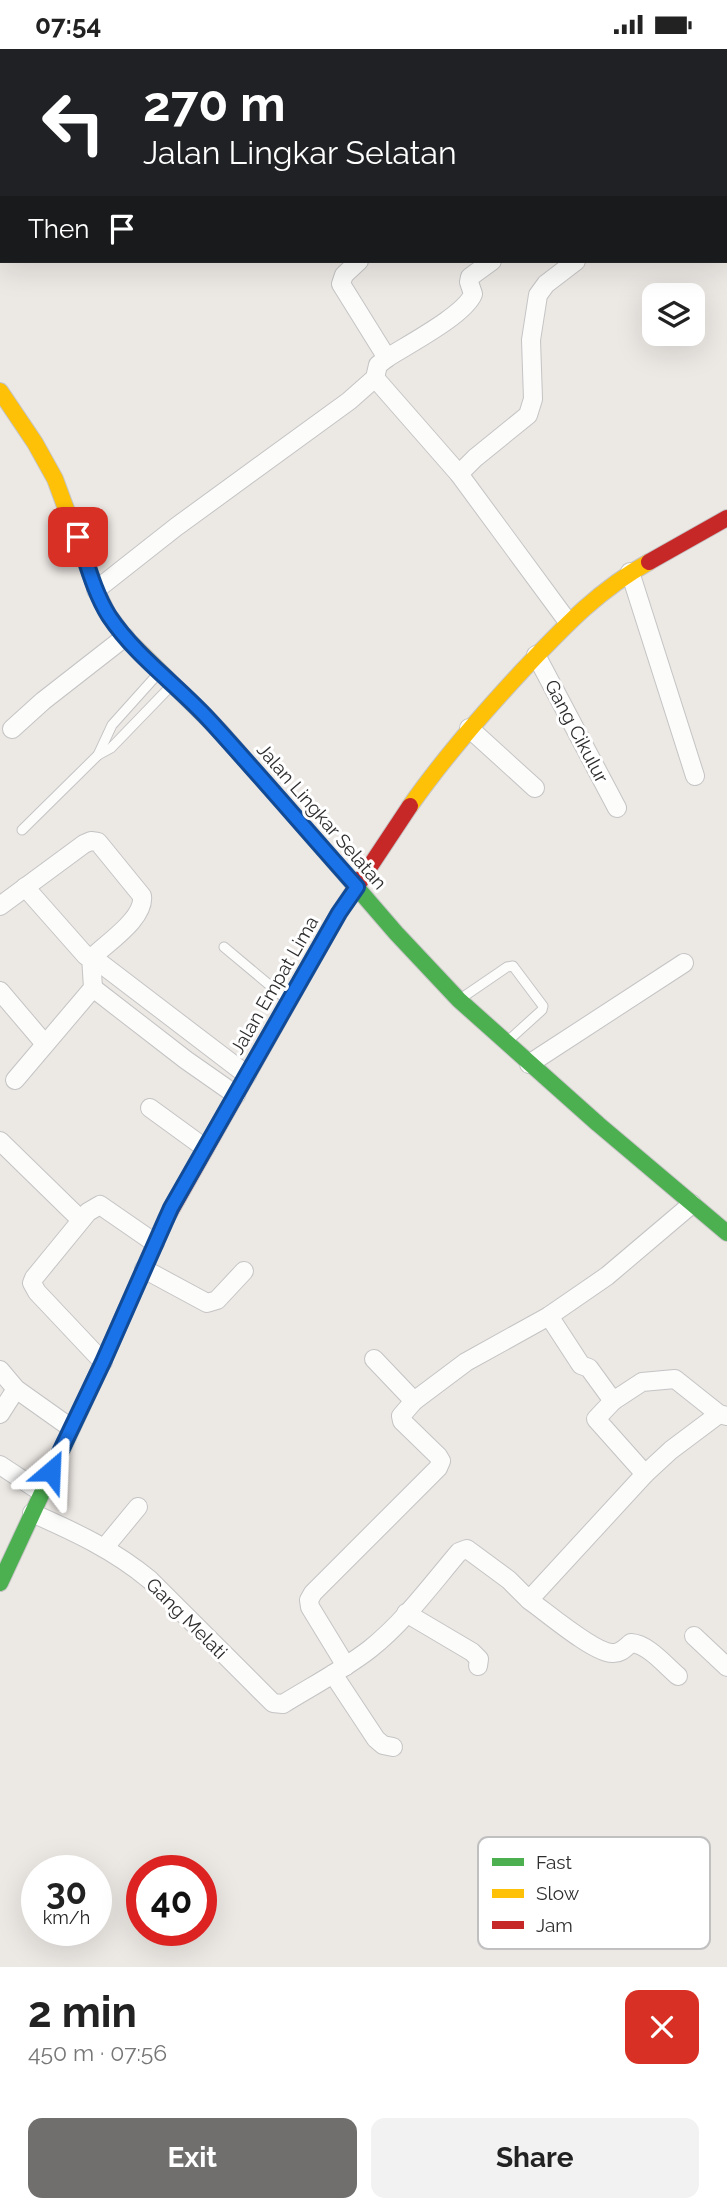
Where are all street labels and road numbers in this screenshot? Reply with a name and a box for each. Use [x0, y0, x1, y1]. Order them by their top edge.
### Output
street label: Gang Cikulur [541, 676, 613, 786]
street label: Jalan Lingkar Selatan [253, 739, 391, 893]
street label: Jalan Empat Lima [225, 912, 323, 1058]
street label: Gang Melati [142, 1573, 232, 1663]

